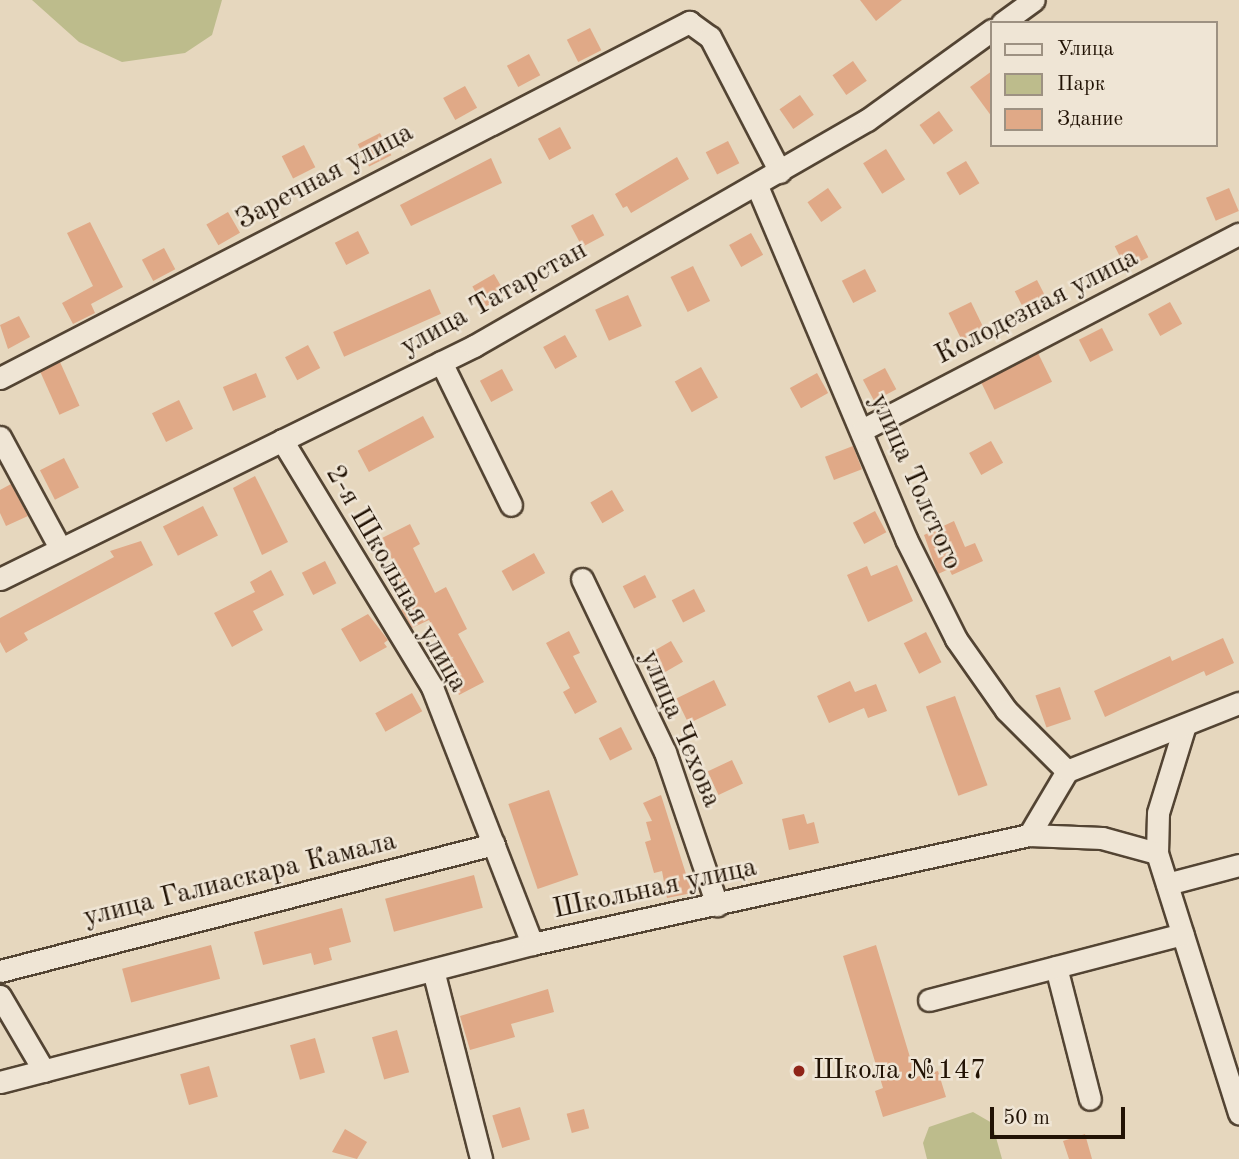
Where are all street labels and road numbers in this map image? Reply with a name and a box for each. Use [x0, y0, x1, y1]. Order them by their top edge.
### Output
street label: Заречная улица [231, 116, 419, 238]
street label: улица Татарстан [395, 234, 593, 364]
street label: Колодезная улица [930, 241, 1144, 373]
street label: улица Толстого [861, 389, 969, 575]
street label: 2-я Школьная улица [317, 459, 475, 699]
street label: улица Чехова [632, 645, 728, 813]
street label: улица Галиаскара Камала [80, 825, 400, 935]
street label: Школьная улица [550, 851, 760, 927]

